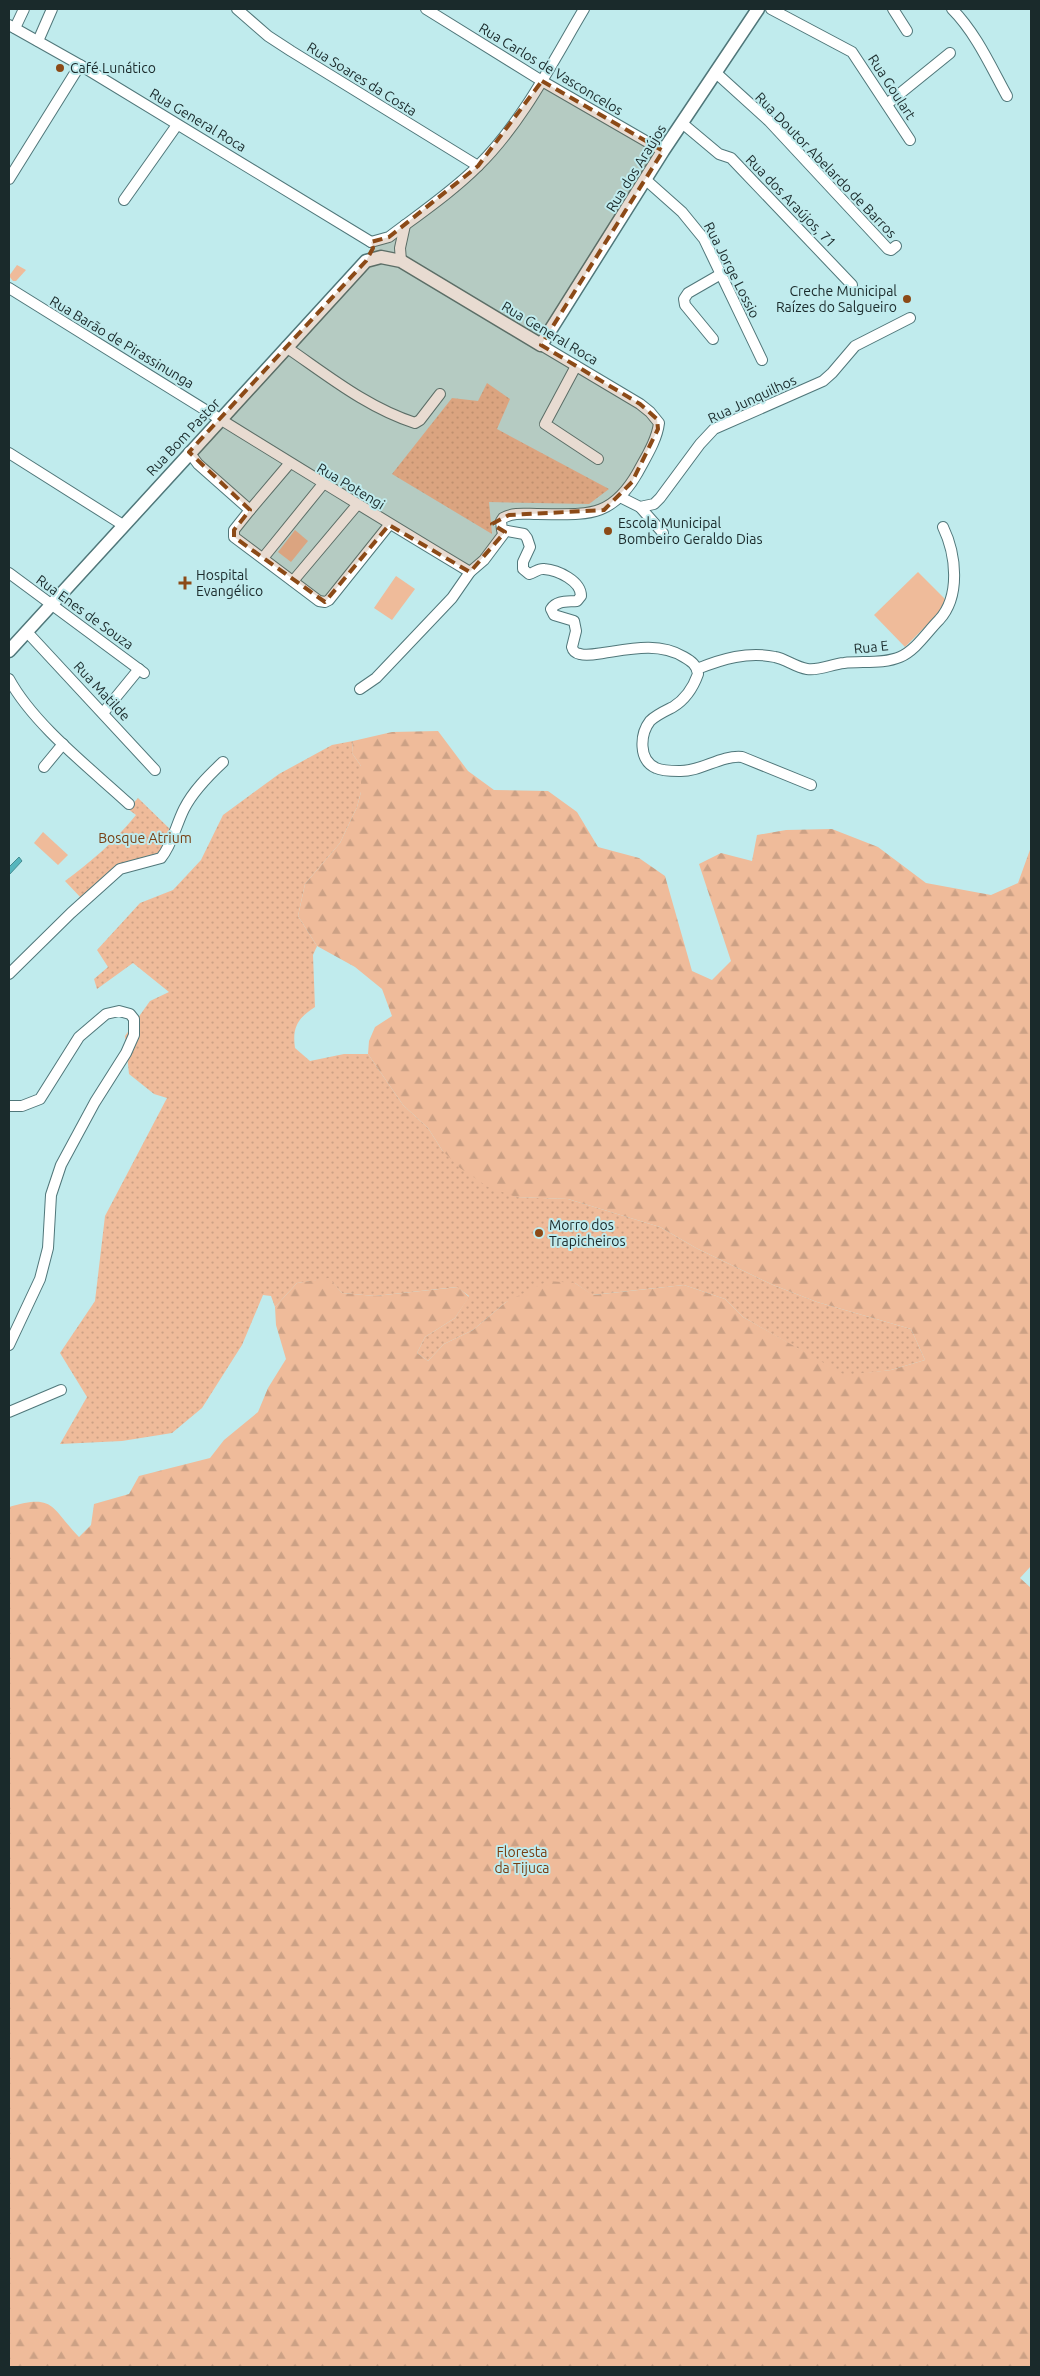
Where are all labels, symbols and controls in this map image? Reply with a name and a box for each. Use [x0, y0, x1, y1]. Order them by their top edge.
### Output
street label: Rua Carlos de Vasconcelos [476, 20, 626, 118]
street label: Rua Soares da Costa [304, 39, 420, 119]
street label: Rua Goulart [865, 51, 919, 123]
place label: Café Lunático [70, 60, 156, 76]
marker: Café Lunático [54, 62, 66, 74]
street label: Rua General Roca [147, 85, 249, 155]
street label: Rua Doutor Abelardo de Barros [752, 89, 900, 241]
street label: Rua dos Araújos [603, 121, 669, 215]
street label: Rua dos Araújos, 71 [743, 151, 839, 251]
street label: Rua Jorge Lossio [701, 219, 763, 321]
place label: Creche Municipal Raízes do Salgueiro [776, 283, 897, 315]
street label: Rua Barão de Pirassinunga [47, 293, 197, 391]
marker: Creche Municipal Raízes do Salgueiro [901, 293, 913, 305]
street label: Rua General Roca [499, 298, 601, 368]
street label: Rua Junquilhos [705, 372, 799, 426]
street label: Rua Bom Pastor [143, 394, 223, 479]
street label: Rua Potengi [314, 460, 388, 512]
place label: Escola Municipal Bombeiro Geraldo Dias [618, 515, 762, 547]
marker: Escola Municipal Bombeiro Geraldo Dias [602, 525, 614, 537]
place label: Hospital Evangélico [196, 567, 263, 599]
street label: Rua Enes de Souza [33, 571, 137, 653]
marker: Hospital Evangélico [178, 576, 192, 590]
street label: Rua E [853, 637, 889, 657]
street label: Rua Matilde [71, 658, 133, 724]
park label: Bosque Atrium [98, 830, 192, 846]
place label: Morro dos Trapicheiros [549, 1217, 626, 1249]
marker: Morro dos Trapicheiros [533, 1227, 545, 1239]
park label: Floresta da Tijuca [494, 1844, 550, 1876]

